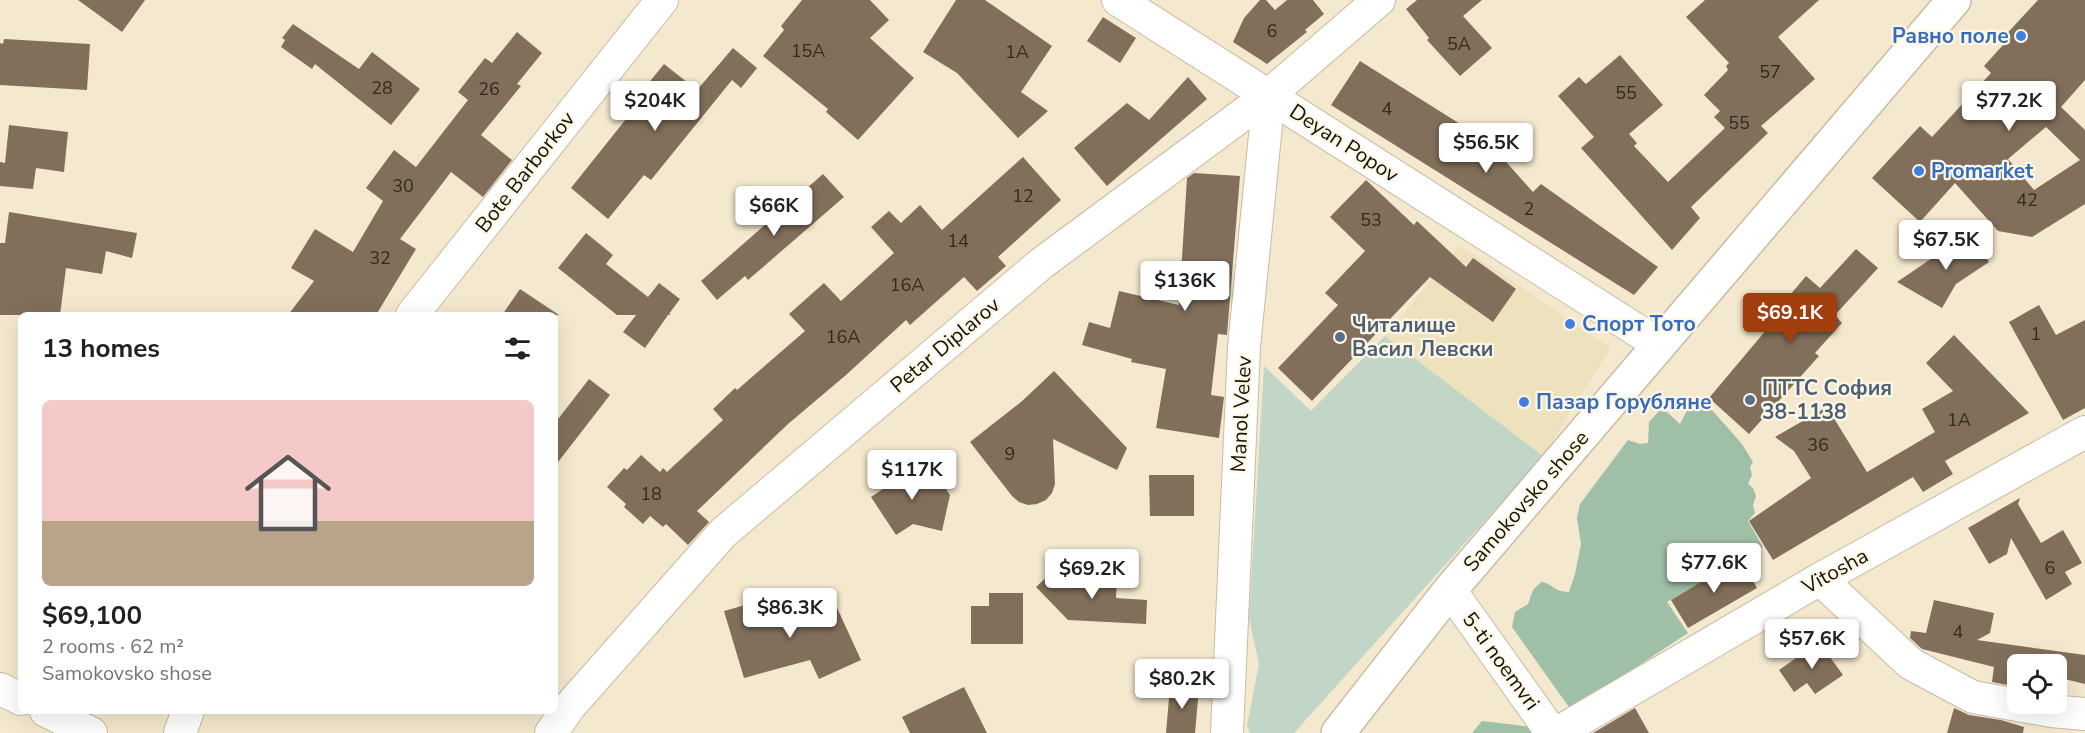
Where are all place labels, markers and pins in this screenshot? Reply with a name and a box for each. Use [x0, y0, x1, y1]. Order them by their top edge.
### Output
place label: Равно поле [1892, 22, 2009, 50]
marker: Равно поле [2014, 29, 2028, 43]
pin: $204K [613, 81, 697, 132]
pin: $77.2K [1960, 81, 2058, 132]
pin: $56.5K [1437, 123, 1535, 174]
place label: Promarket [1931, 157, 2034, 185]
marker: Promarket [1912, 164, 1926, 178]
pin: $66K [738, 186, 810, 237]
pin: $67.5K [1897, 220, 1995, 271]
pin: $136K [1143, 261, 1227, 312]
pin: $69.1K [1741, 293, 1839, 344]
place label: Спорт Тото [1582, 310, 1696, 338]
place label: Читалище Васил Левски [1352, 311, 1493, 363]
marker: Спорт Тото [1563, 317, 1577, 331]
marker: Читалище Васил Левски [1333, 330, 1347, 344]
place label: ПТТС София 38-1138 [1762, 374, 1892, 426]
place label: Пазар Горубляне [1536, 388, 1712, 416]
marker: ПТТС София 38-1138 [1743, 393, 1757, 407]
marker: Пазар Горубляне [1517, 395, 1531, 409]
pin: $117K [870, 450, 954, 501]
pin: $77.6K [1665, 543, 1763, 594]
pin: $69.2K [1043, 549, 1141, 600]
pin: $86.3K [741, 588, 839, 639]
pin: $57.6K [1763, 619, 1861, 670]
pin: $80.2K [1133, 659, 1231, 710]

